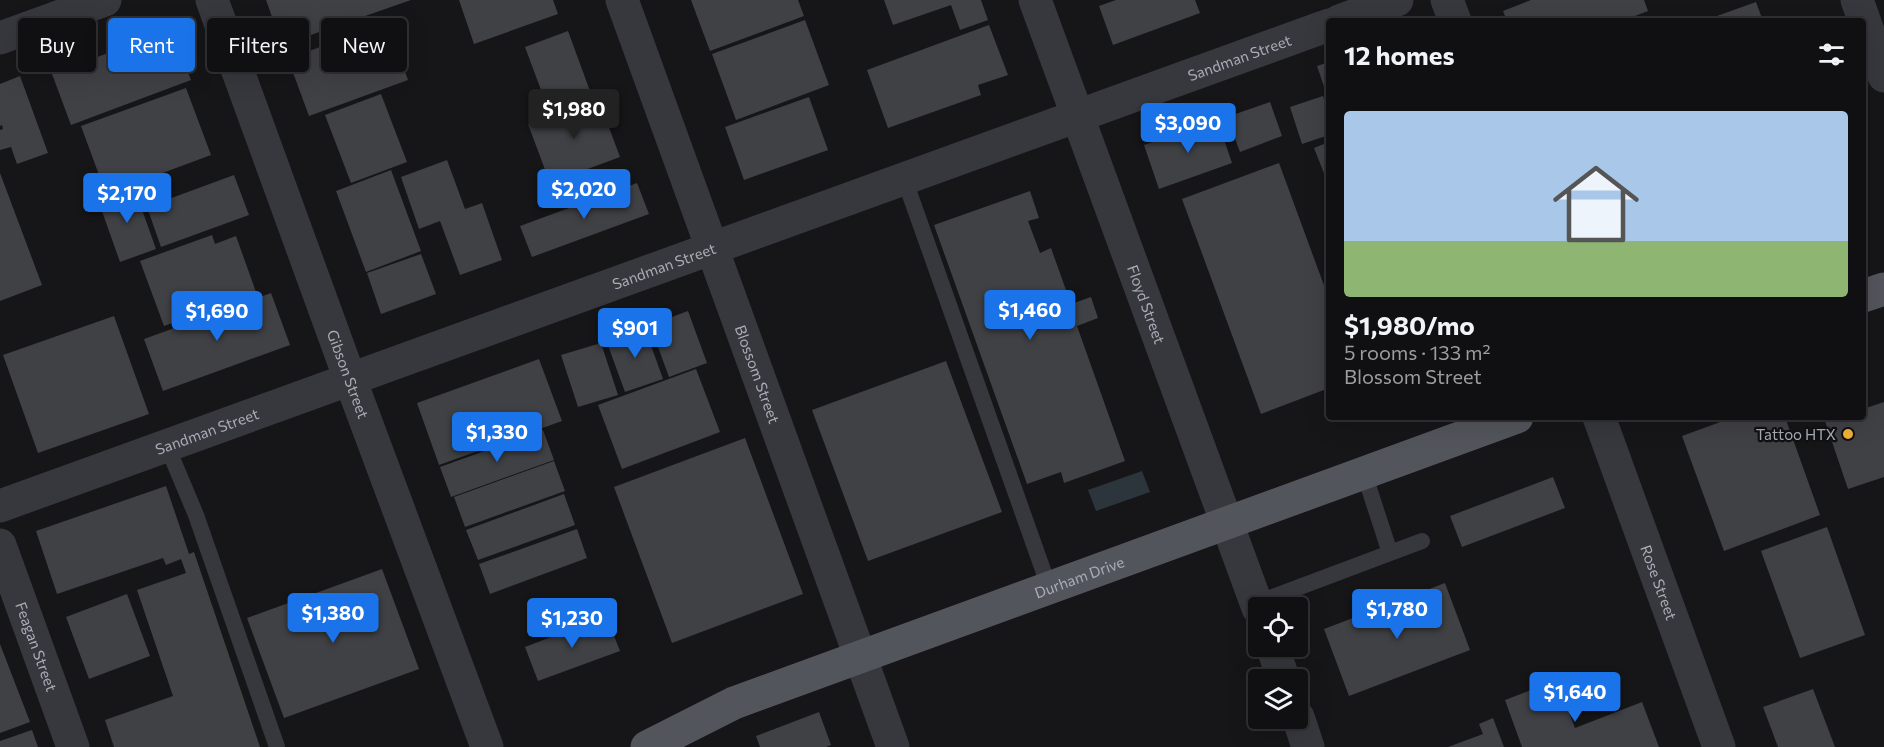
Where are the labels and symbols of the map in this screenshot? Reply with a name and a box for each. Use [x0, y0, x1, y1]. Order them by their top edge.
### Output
street label: Sandman Street [1185, 30, 1294, 84]
pin: $1,980 [525, 89, 623, 140]
pin: $3,090 [1139, 103, 1237, 154]
pin: $2,020 [535, 169, 633, 220]
pin: $2,170 [78, 173, 176, 224]
street label: Sandman Street [610, 239, 718, 293]
street label: Floyd Street [1124, 262, 1169, 346]
pin: $1,460 [981, 290, 1079, 341]
pin: $1,690 [168, 291, 266, 342]
pin: $901 [599, 308, 671, 359]
street label: Blossom Street [732, 323, 784, 426]
street label: Gibson Street [324, 327, 373, 421]
street label: Sandman Street [153, 404, 261, 458]
pin: $1,330 [448, 412, 546, 463]
place label: Tattoo HTX [1756, 425, 1836, 443]
marker: Tattoo HTX [1841, 427, 1855, 441]
street label: Rose Street [1637, 542, 1681, 622]
street label: Durham Drive [1032, 552, 1127, 602]
pin: $1,780 [1348, 589, 1446, 640]
pin: $1,380 [284, 593, 382, 644]
pin: $1,230 [523, 598, 621, 649]
street label: Feagan Street [12, 599, 61, 694]
pin: $1,640 [1526, 672, 1624, 723]

